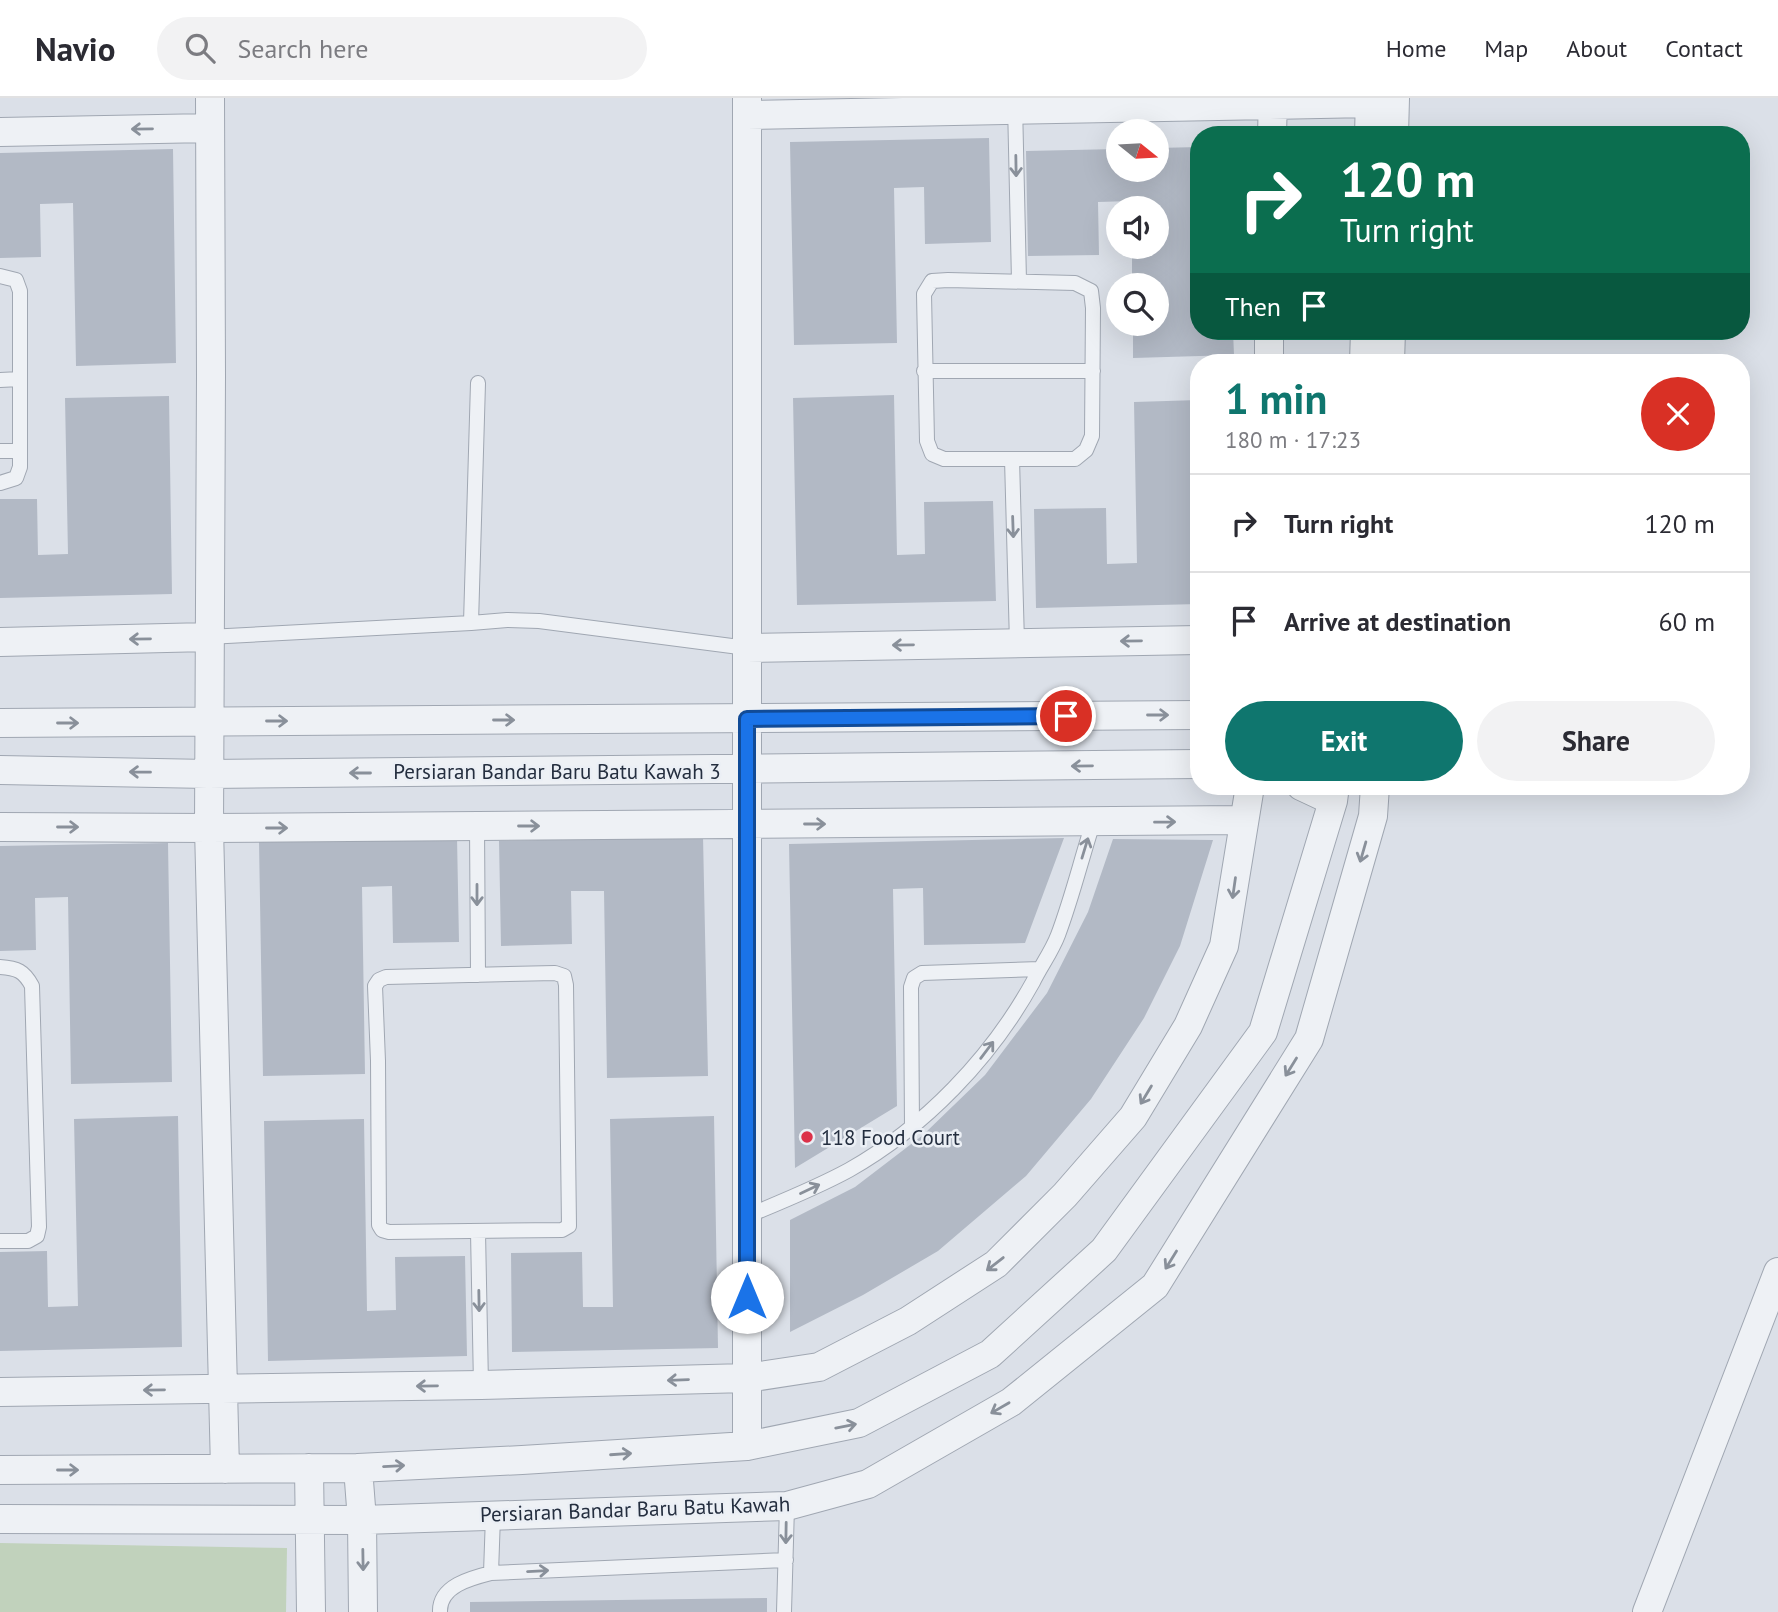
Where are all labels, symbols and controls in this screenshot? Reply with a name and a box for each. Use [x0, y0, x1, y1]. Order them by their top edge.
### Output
search box [157, 17, 647, 80]
text: Navio [35, 27, 115, 70]
icon: search [181, 29, 219, 67]
text: Search here [237, 32, 369, 65]
text: Home [1386, 33, 1446, 64]
text: Map [1484, 33, 1528, 64]
text: About [1566, 33, 1627, 64]
text: Contact [1665, 33, 1743, 64]
north arrow [1106, 119, 1169, 182]
map controls [1106, 119, 1169, 336]
one-way arrow [131, 122, 154, 136]
text: 120 m [1340, 147, 1475, 211]
one-way arrow [1010, 154, 1023, 177]
icon: right [1225, 154, 1316, 245]
button: sound [1106, 196, 1169, 259]
text: Turn right [1340, 209, 1474, 251]
button: search [1106, 273, 1169, 336]
icon: arrive [1295, 287, 1333, 325]
text: Then [1225, 290, 1281, 323]
text: 1 min [1225, 371, 1327, 426]
button: close [1641, 377, 1715, 451]
text: 180 m · 17:23 [1225, 425, 1361, 454]
icon: right [1225, 504, 1263, 542]
text: Turn right [1284, 507, 1393, 540]
text: 120 m [1644, 507, 1715, 540]
one-way arrow [1007, 516, 1020, 539]
icon: arrive [1225, 602, 1263, 640]
text: Arrive at destination [1284, 605, 1511, 638]
text: 60 m [1659, 605, 1715, 638]
one-way arrow [129, 632, 152, 645]
one-way arrow [1119, 634, 1142, 648]
one-way arrow [892, 638, 915, 652]
pin [1036, 686, 1096, 746]
icon: arrive [1047, 697, 1085, 735]
button: Exit [1225, 701, 1463, 781]
button: Share [1477, 701, 1715, 781]
one-way arrow [1146, 708, 1169, 722]
one-way arrow [492, 713, 515, 727]
one-way arrow [265, 714, 288, 728]
one-way arrow [56, 716, 79, 730]
street label: Persiaran Bandar Baru Batu Kawah 3 [393, 758, 721, 785]
one-way arrow [1070, 759, 1093, 772]
one-way arrow [129, 766, 152, 779]
one-way arrow [349, 766, 372, 779]
one-way arrow [1153, 815, 1176, 828]
one-way arrow [803, 817, 826, 831]
one-way arrow [517, 819, 540, 833]
one-way arrow [56, 820, 79, 834]
one-way arrow [265, 821, 288, 834]
one-way arrow [1080, 837, 1093, 859]
one-way arrow [1356, 841, 1369, 863]
one-way arrow [1228, 876, 1241, 899]
one-way arrow [470, 883, 484, 906]
one-way arrow [979, 1041, 994, 1060]
one-way arrow [1284, 1057, 1298, 1077]
one-way arrow [1139, 1085, 1153, 1105]
place label: 118 Food Court [821, 1124, 960, 1151]
marker: 118 Food Court [799, 1129, 815, 1145]
one-way arrow [799, 1182, 820, 1195]
one-way arrow [1163, 1250, 1177, 1270]
one-way arrow [986, 1256, 1004, 1271]
position arrow [710, 1260, 784, 1334]
one-way arrow [473, 1289, 486, 1312]
one-way arrow [667, 1373, 690, 1386]
one-way arrow [415, 1379, 438, 1393]
one-way arrow [142, 1383, 165, 1397]
one-way arrow [991, 1401, 1011, 1415]
one-way arrow [834, 1419, 857, 1432]
one-way arrow [609, 1447, 632, 1460]
one-way arrow [382, 1459, 405, 1472]
one-way arrow [56, 1463, 79, 1477]
street label: Persiaran Bandar Baru Batu Kawah [479, 1490, 791, 1528]
one-way arrow [780, 1521, 793, 1544]
one-way arrow [356, 1548, 370, 1571]
one-way arrow [526, 1565, 549, 1578]

